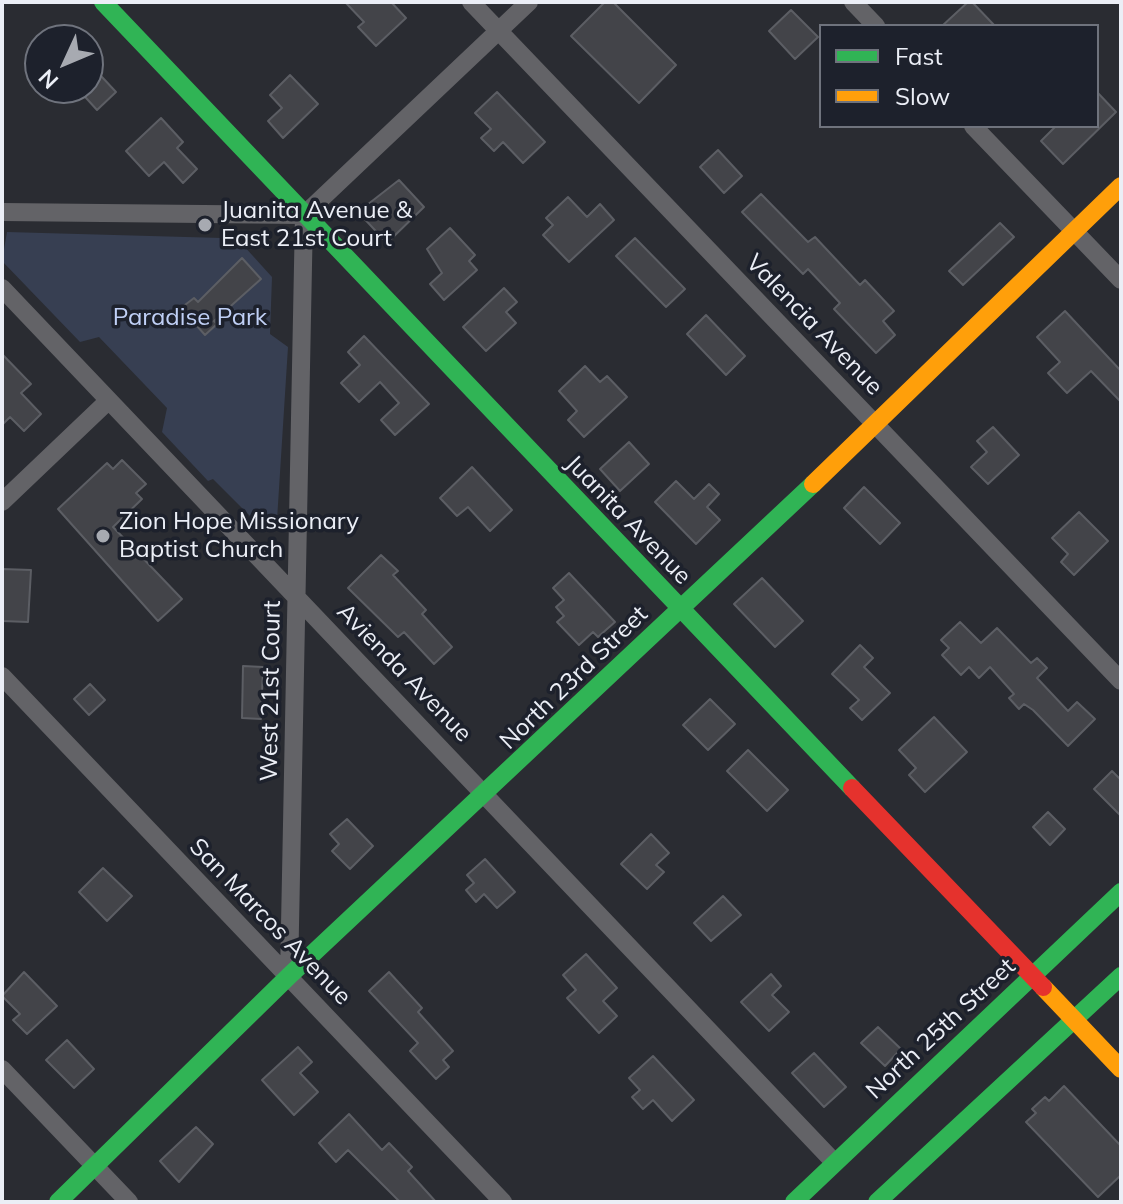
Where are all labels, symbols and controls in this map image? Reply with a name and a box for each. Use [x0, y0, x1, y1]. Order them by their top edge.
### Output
north arrow [24, 24, 104, 104]
legend [819, 24, 1099, 128]
text: Fast [895, 41, 943, 71]
text: N [32, 64, 64, 95]
text: Slow [895, 81, 950, 111]
place label: Juanita Avenue & East 21st Court [221, 197, 412, 253]
marker: Juanita Avenue & East 21st Court [196, 216, 214, 234]
street label: Valencia Avenue [740, 249, 888, 401]
park label: Paradise Park [113, 304, 267, 332]
street label: Juanita Avenue [559, 449, 697, 591]
place label: Zion Hope Missionary Baptist Church [119, 508, 359, 564]
marker: Zion Hope Missionary Baptist Church [94, 527, 112, 545]
street label: Avienda Avenue [331, 598, 477, 748]
street label: West 21st Court [255, 600, 287, 782]
street label: North 23rd Street [494, 600, 654, 756]
street label: San Marcos Avenue [183, 833, 357, 1011]
street label: North 25th Street [860, 952, 1022, 1106]

